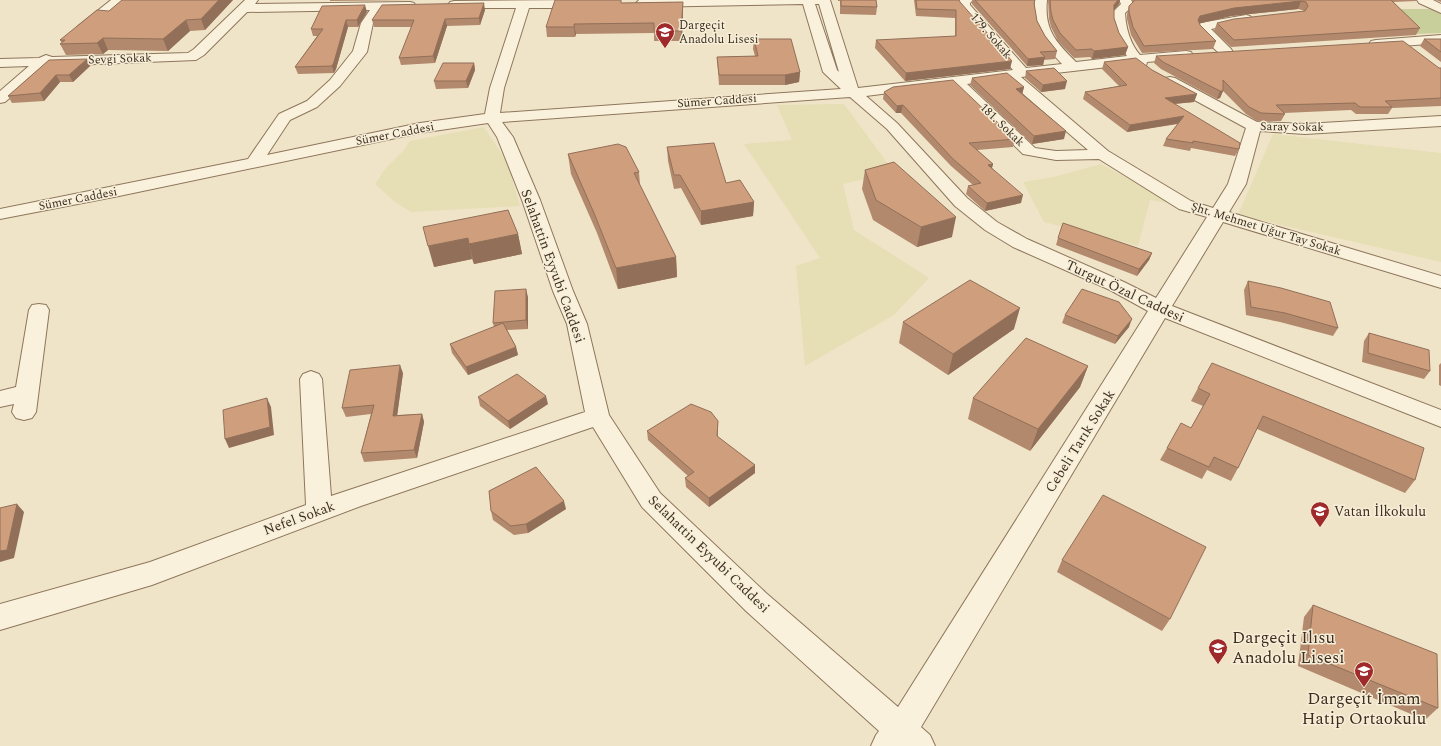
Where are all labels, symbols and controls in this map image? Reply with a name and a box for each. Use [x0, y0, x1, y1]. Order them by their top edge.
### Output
street label: 179. Sokak [965, 9, 1017, 64]
place label: Dargeçit Anadolu Lisesi [679, 16, 759, 49]
school or university icon: Dargeçit Anadolu Lisesi [654, 21, 676, 49]
street label: Sevgi Sokak [88, 48, 152, 70]
street label: Sümer Caddesi [677, 89, 758, 113]
street label: 181. Sokak [975, 99, 1029, 152]
street label: Sümer Caddesi [354, 117, 436, 151]
street label: Saray Sokak [1260, 117, 1324, 137]
street label: Sümer Caddesi [37, 182, 119, 216]
street label: Selahattin Eyyubi Caddesi [515, 186, 591, 346]
street label: Şht. Mehmet Uğur Tay Sokak [1189, 197, 1344, 261]
street label: Turgut Özal Caddesi [1062, 254, 1188, 328]
street label: Cebeli Tarık Sokak [1040, 385, 1120, 497]
street label: Selahattin Eyyubi Caddesi [643, 490, 775, 618]
street label: Nefel Sokak [260, 495, 338, 541]
school or university icon: Vatan İlkokulu [1309, 500, 1331, 528]
place label: Vatan İlkokulu [1334, 501, 1426, 522]
place label: Dargeçit Ilısu Anadolu Lisesi [1232, 625, 1345, 671]
school or university icon: Dargeçit Ilısu Anadolu Lisesi [1207, 637, 1229, 665]
school or university icon: Dargeçit İmam Hatip Ortaokulu [1353, 660, 1375, 688]
place label: Dargeçit İmam Hatip Ortaokulu [1302, 686, 1427, 732]

